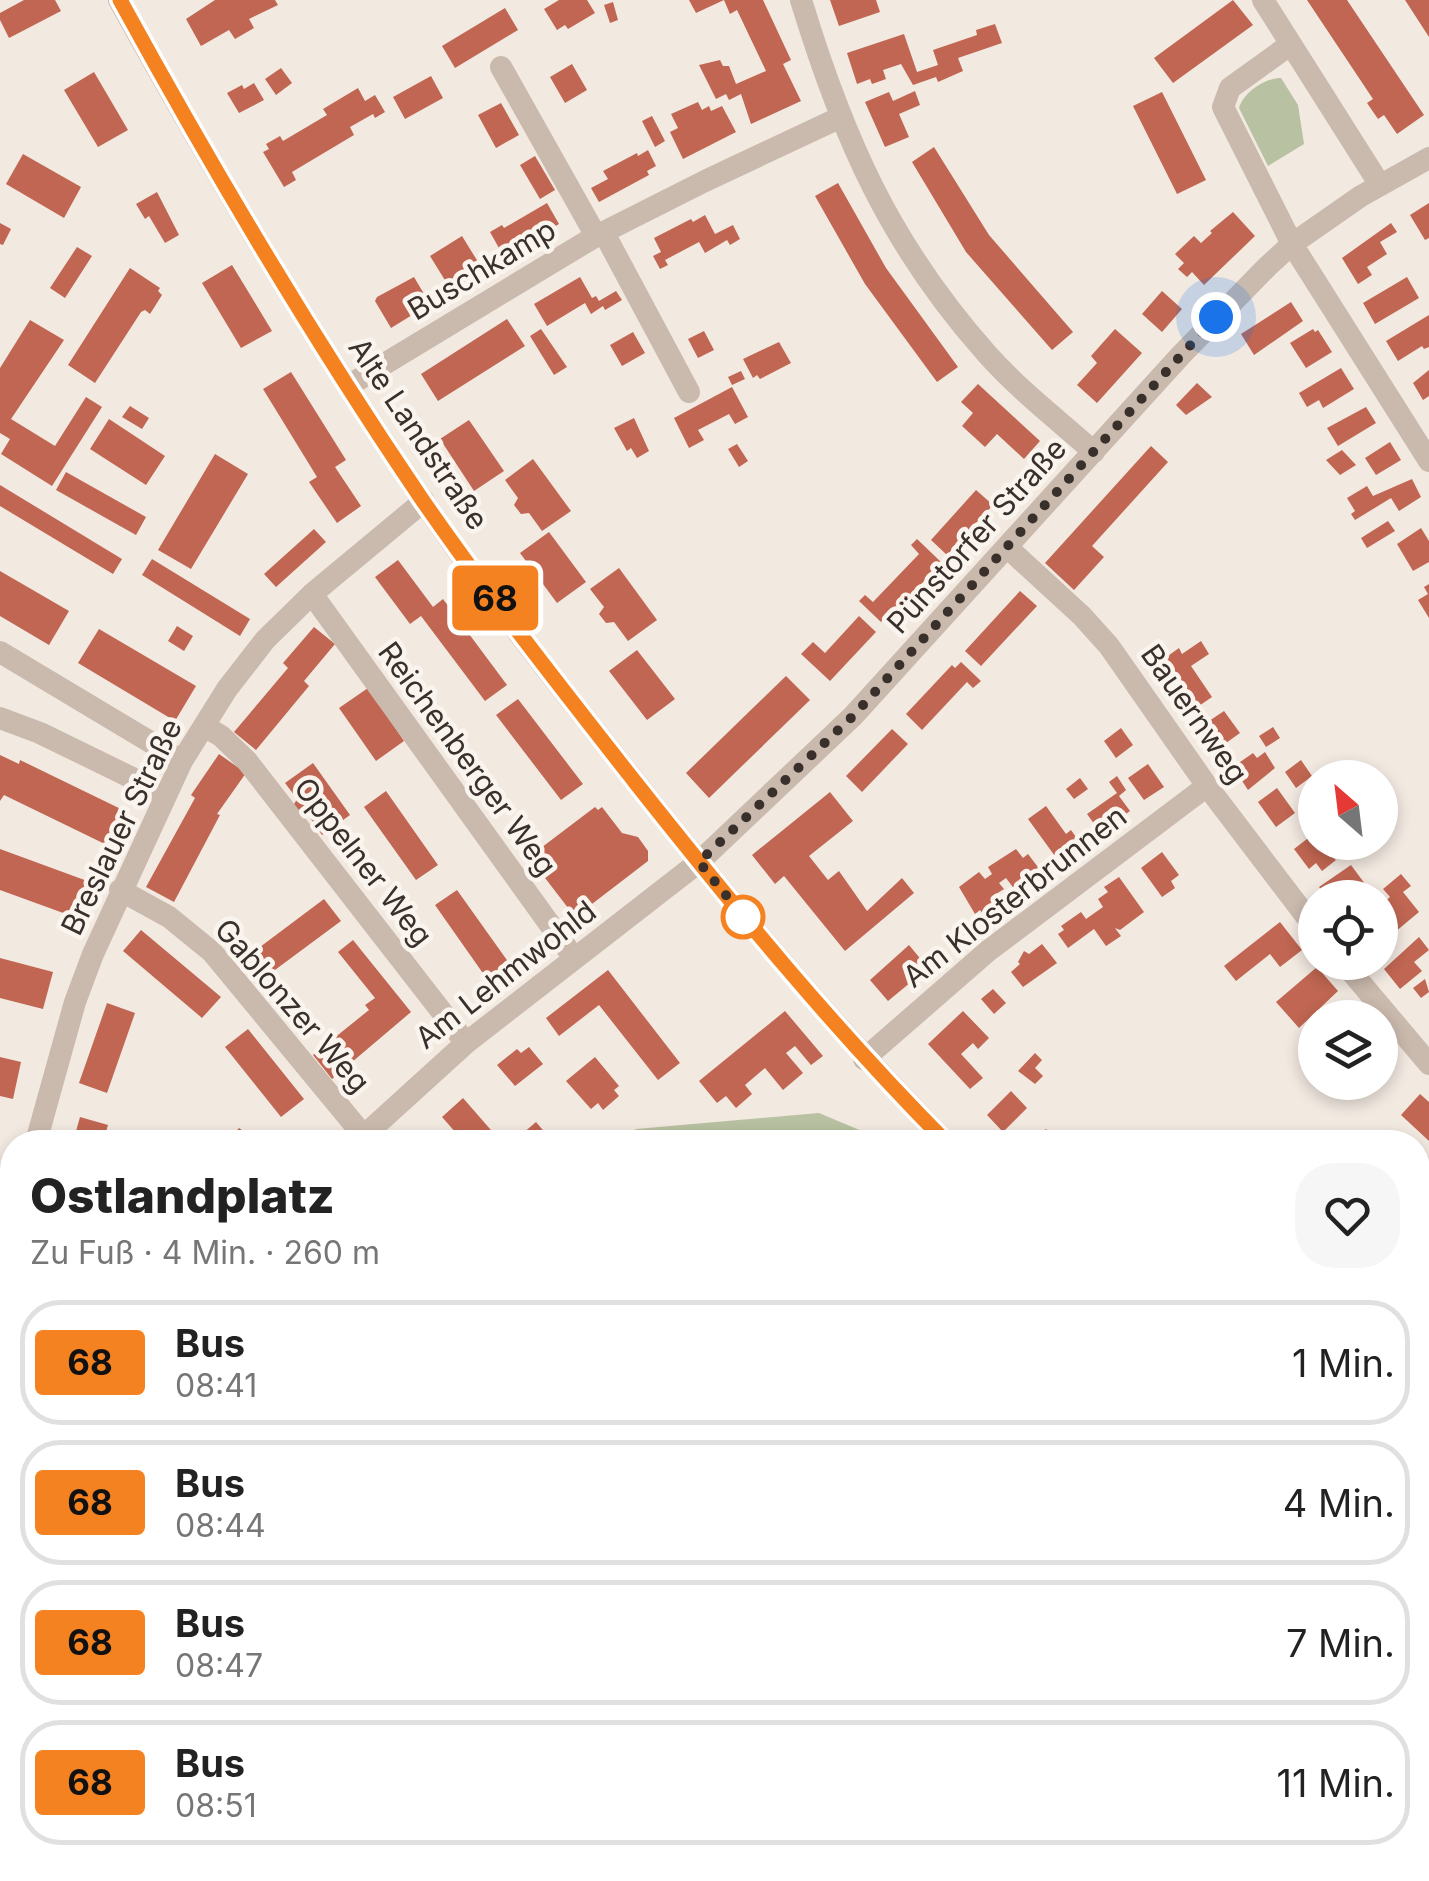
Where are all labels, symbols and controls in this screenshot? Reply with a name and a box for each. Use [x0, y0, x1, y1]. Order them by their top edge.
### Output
street label: Buschkamp [401, 211, 562, 327]
your location [1191, 292, 1241, 342]
street label: Alte Landstraße [341, 331, 496, 536]
street label: Pünstorfer Straße [879, 430, 1073, 640]
line badge: 68 [450, 566, 540, 630]
text: 68 [472, 577, 518, 619]
street label: Reichenberger Weg [371, 635, 565, 882]
street label: Bauernweg [1134, 637, 1256, 790]
street label: Breslauer Straße [53, 713, 189, 941]
north arrow [1298, 760, 1398, 860]
map controls [1298, 760, 1398, 1100]
street label: Oppelner Weg [287, 770, 441, 953]
street label: Am Klosterbrunnen [896, 798, 1133, 995]
button: locate [1298, 880, 1398, 980]
street label: Am Lehmwohld [408, 893, 603, 1056]
unlabelled marker [722, 896, 764, 938]
street label: Gablonzer Weg [208, 911, 378, 1099]
button: layers [1298, 1000, 1398, 1100]
button: heart [1295, 1163, 1400, 1268]
text: Ostlandplatz [30, 1166, 335, 1225]
text: Zu Fuß · 4 Min. · 260 m [30, 1233, 380, 1272]
text: Bus [175, 1320, 245, 1366]
text: 1 Min. [1292, 1340, 1395, 1386]
text: 68 [67, 1341, 113, 1383]
text: 08:41 [175, 1366, 257, 1405]
text: Bus [175, 1460, 245, 1506]
text: 4 Min. [1283, 1480, 1395, 1526]
text: 68 [67, 1481, 113, 1523]
text: 08:44 [175, 1506, 266, 1545]
text: Bus [175, 1600, 245, 1646]
text: 7 Min. [1286, 1620, 1395, 1666]
text: 68 [67, 1621, 113, 1663]
text: 08:47 [175, 1646, 263, 1685]
text: Bus [175, 1740, 245, 1786]
text: 11 Min. [1276, 1760, 1395, 1806]
text: 68 [67, 1761, 113, 1803]
text: 08:51 [175, 1786, 257, 1825]

